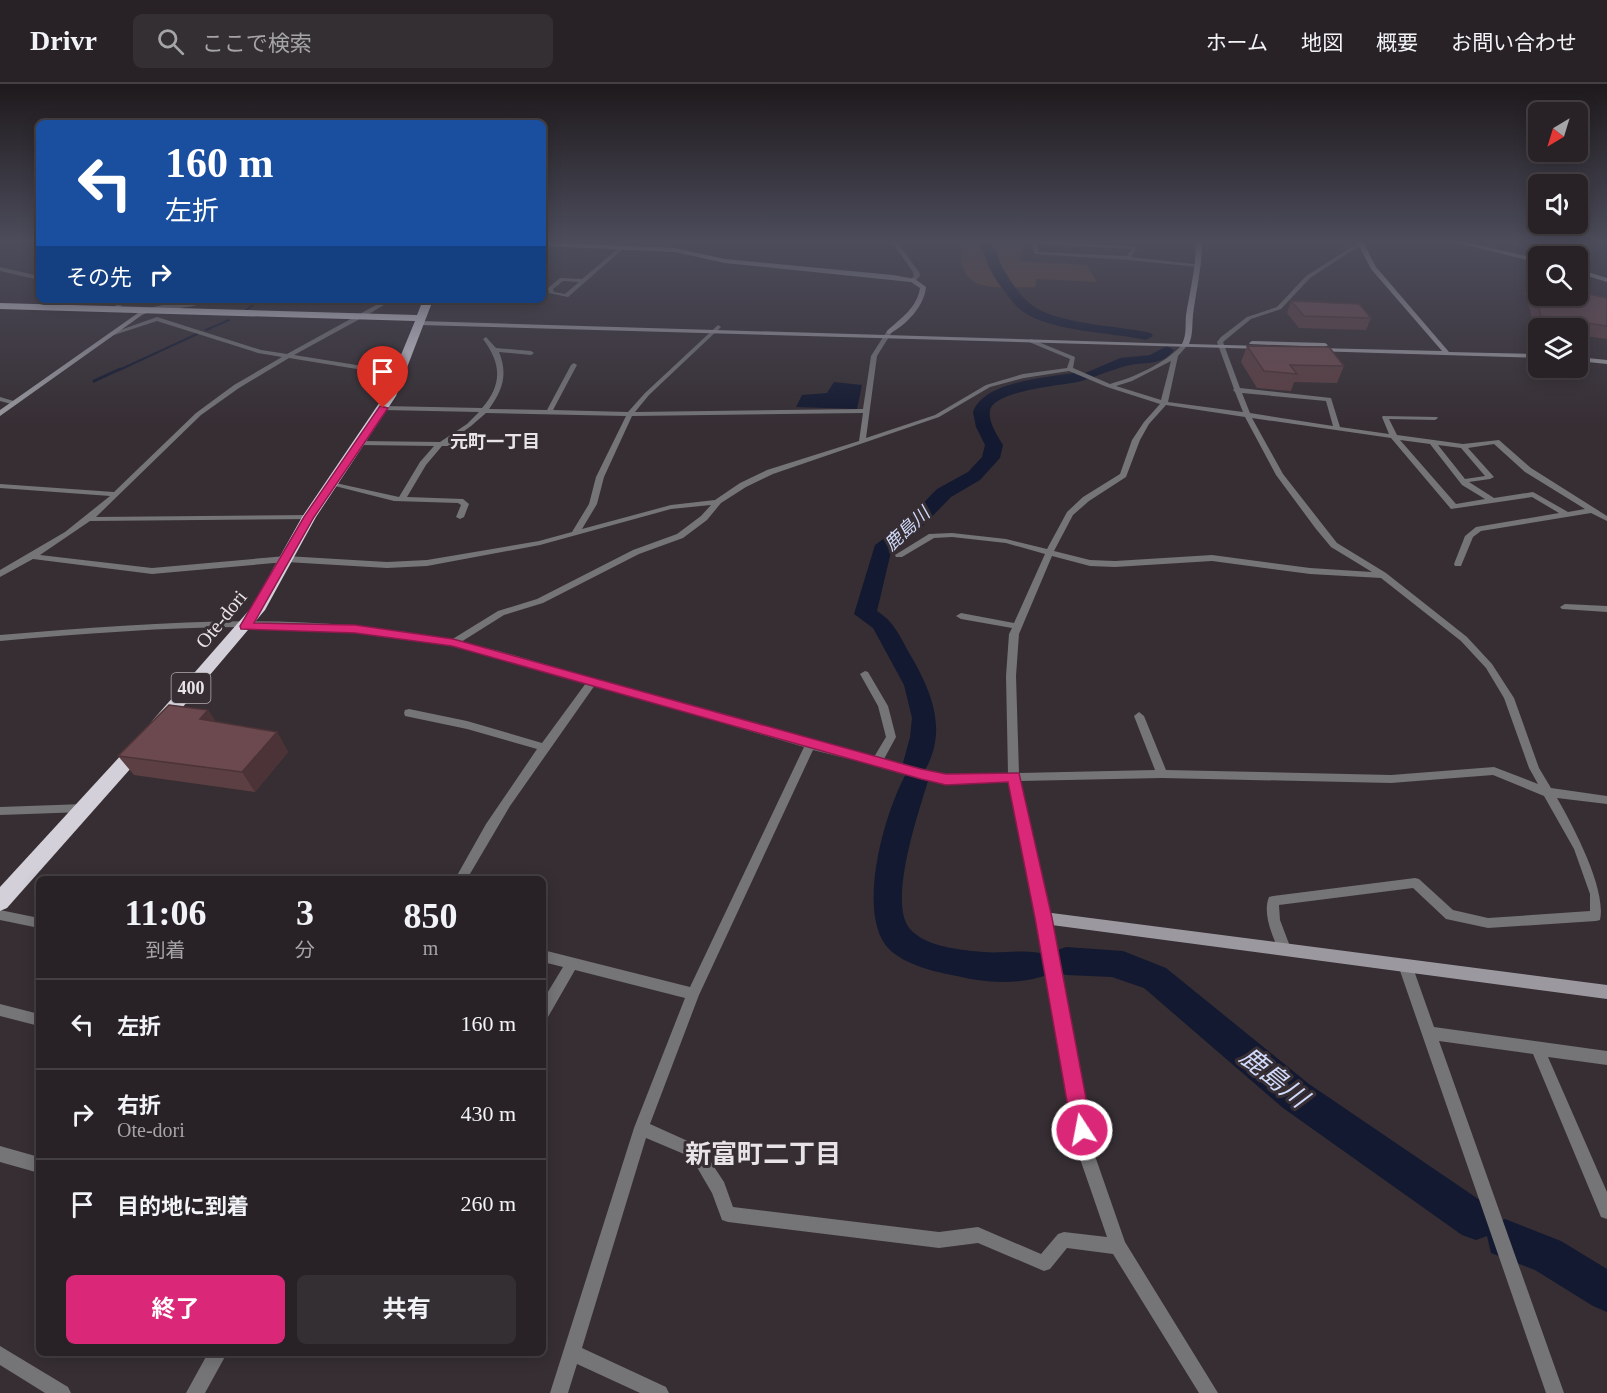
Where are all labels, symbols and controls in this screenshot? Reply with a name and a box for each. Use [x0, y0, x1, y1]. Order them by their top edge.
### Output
search box [133, 14, 553, 68]
text: Drivr [30, 25, 97, 56]
icon: search [154, 25, 187, 58]
text: ここで検索 [202, 31, 312, 56]
text: ホーム [1206, 31, 1268, 55]
text: 地図 [1301, 31, 1343, 55]
text: 概要 [1376, 31, 1418, 55]
text: お問い合わせ [1451, 31, 1577, 55]
north arrow [1528, 102, 1588, 162]
map controls [1528, 102, 1588, 378]
text: 160 m [165, 140, 274, 186]
icon: left [66, 144, 144, 222]
button: sound [1528, 174, 1588, 234]
text: 左折 [165, 196, 219, 226]
button: search [1528, 246, 1588, 306]
icon: right [144, 258, 177, 291]
text: その先 [66, 265, 132, 290]
button: layers [1528, 318, 1588, 378]
pin [357, 346, 408, 408]
icon: arrive [366, 355, 399, 388]
district label: 元町一丁目 [450, 432, 540, 452]
water label: 鹿島川 [880, 502, 935, 555]
street label: Ote-dori [191, 585, 251, 652]
road number: 400 [172, 673, 210, 703]
text: 11:06 [124, 893, 207, 933]
text: 3 [296, 893, 314, 933]
text: 850 [403, 896, 457, 936]
text: m [423, 937, 438, 959]
text: 到着 [145, 939, 185, 961]
text: 分 [295, 939, 315, 961]
icon: left [66, 1008, 99, 1041]
text: 160 m [460, 1011, 516, 1036]
text: 左折 [117, 1014, 161, 1039]
water label: 鹿島川 [1234, 1042, 1315, 1115]
text: 右折 [117, 1093, 161, 1118]
icon: right [66, 1098, 99, 1131]
position arrow [1050, 1098, 1114, 1162]
text: 430 m [460, 1101, 516, 1126]
text: Ote-dori [117, 1119, 185, 1141]
district label: 新富町二丁目 [685, 1140, 841, 1169]
icon: arrive [66, 1188, 99, 1221]
text: 260 m [460, 1191, 516, 1216]
text: 目的地に到着 [117, 1194, 249, 1219]
button: 終了 [66, 1275, 285, 1344]
button: 共有 [297, 1275, 516, 1344]

